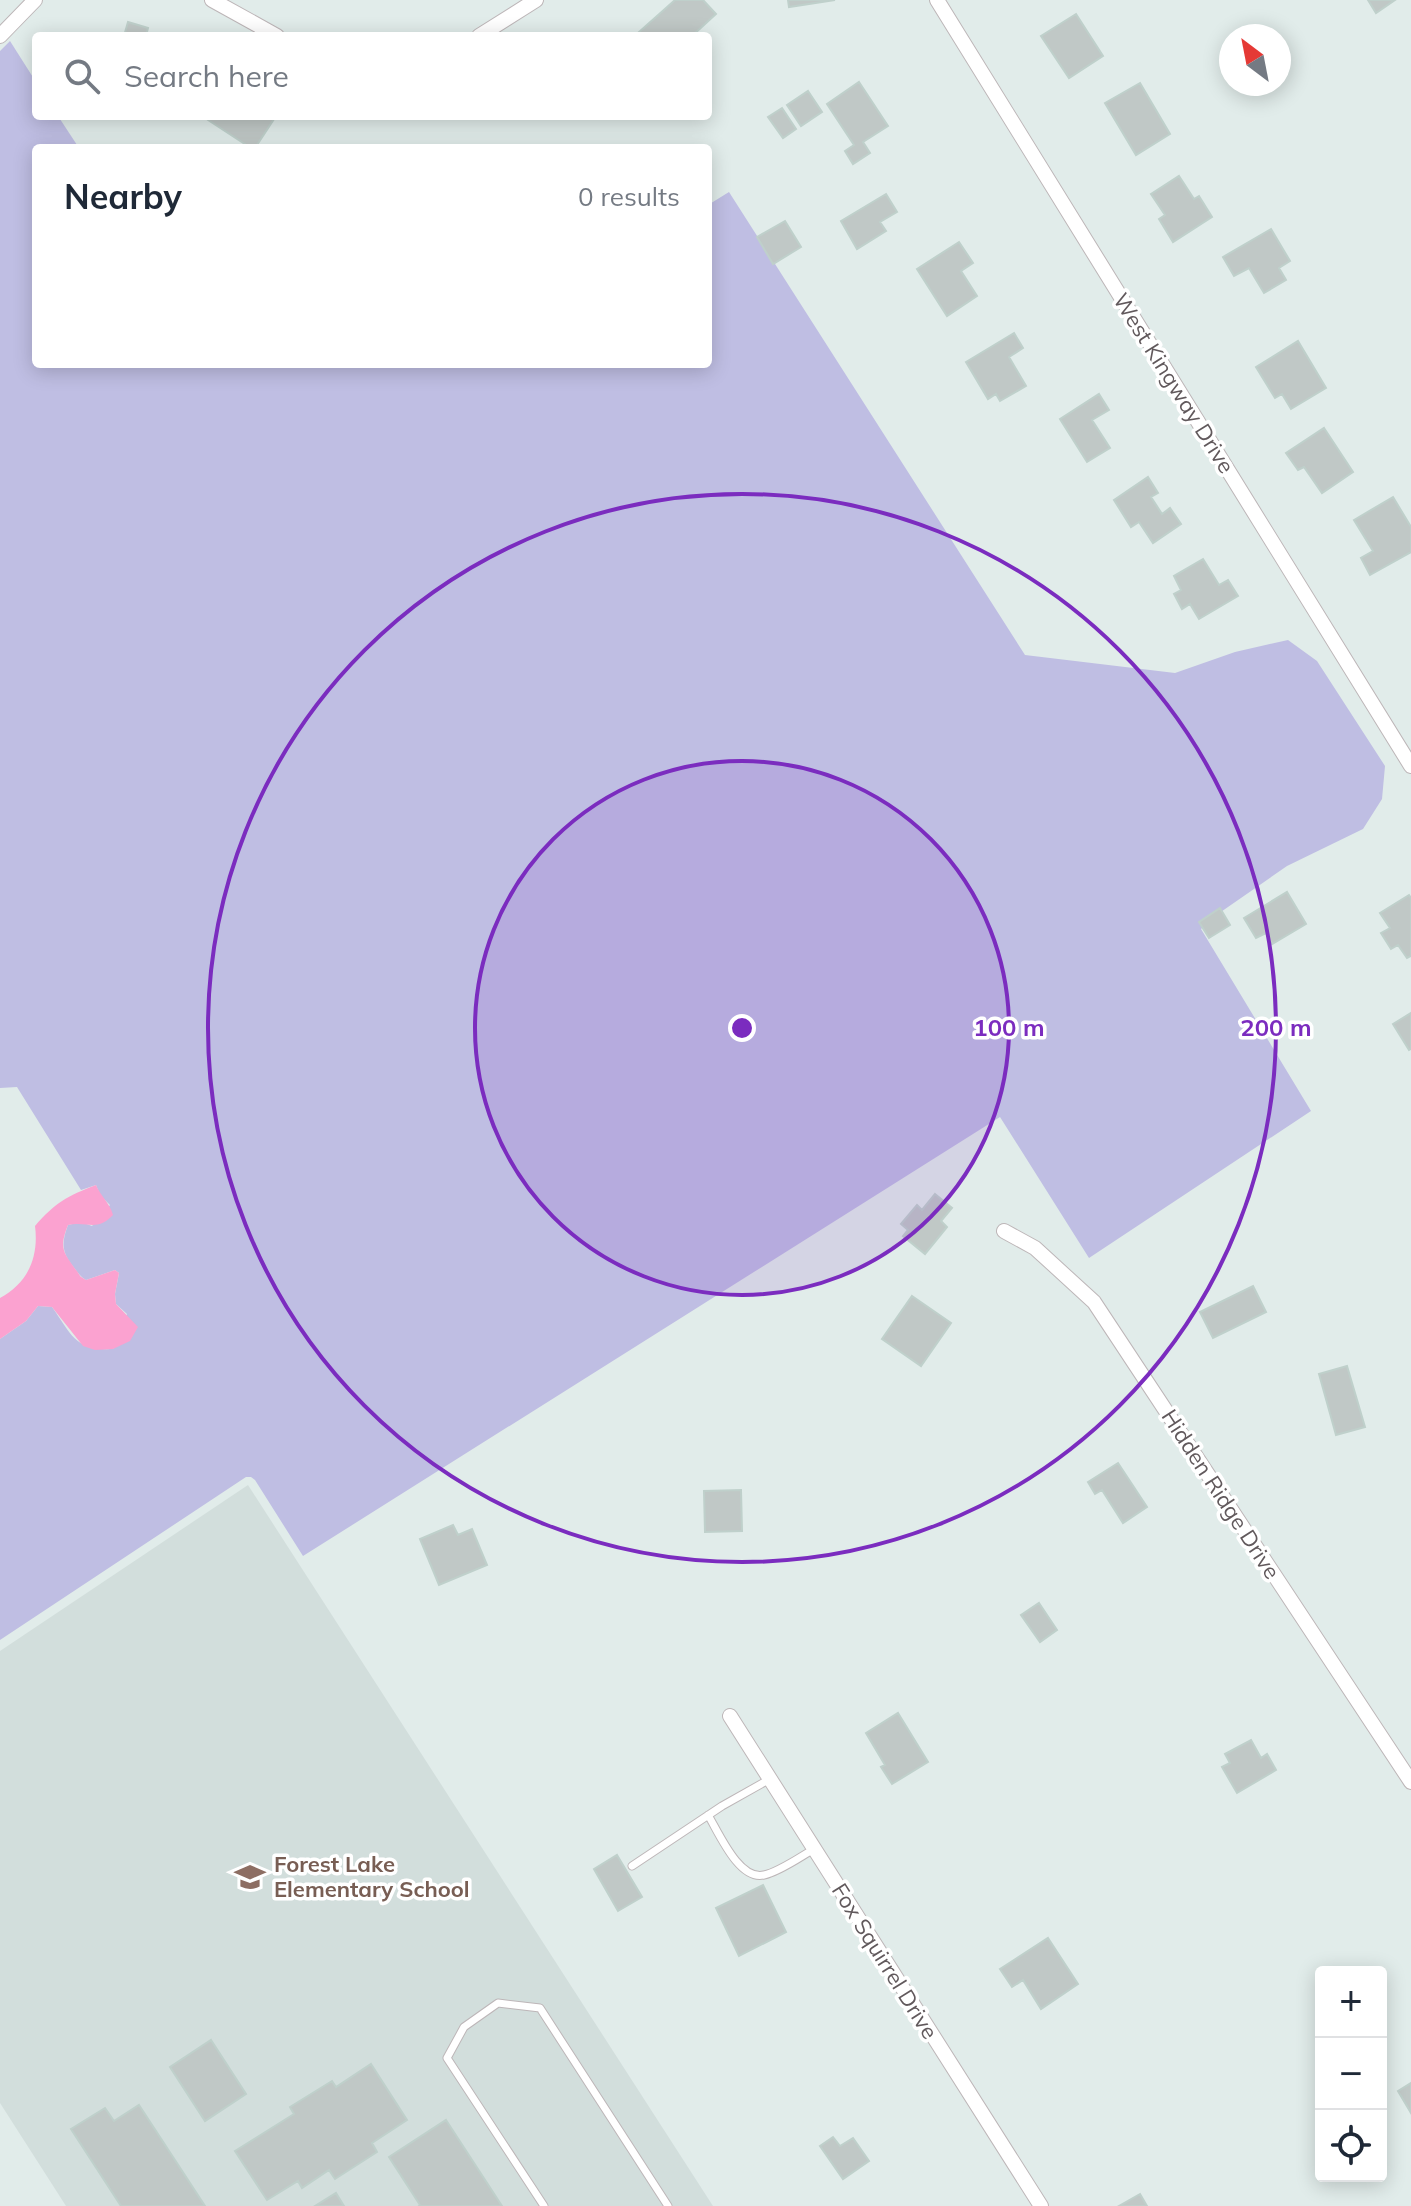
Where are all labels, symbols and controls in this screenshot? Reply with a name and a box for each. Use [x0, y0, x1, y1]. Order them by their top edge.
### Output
north arrow [1219, 24, 1291, 96]
search box [32, 32, 712, 120]
icon: search [60, 54, 104, 98]
text: Search here [124, 57, 289, 95]
text: Nearby [64, 175, 182, 218]
text: 0 results [578, 180, 680, 213]
street label: West Kingway Drive [1107, 288, 1241, 478]
text: 100 m [973, 1012, 1045, 1042]
text: 200 m [1240, 1012, 1312, 1042]
centre of rings [728, 1014, 756, 1042]
street label: Hidden Ridge Drive [1156, 1404, 1286, 1584]
place label: Forest Lake Elementary School [274, 1850, 470, 1903]
school or university icon: Forest Lake Elementary School [233, 1860, 267, 1894]
street label: Fox Squirrel Drive [826, 1878, 944, 2044]
map controls [1315, 1966, 1387, 2182]
button: + [1315, 1966, 1387, 2038]
button: − [1315, 2038, 1387, 2110]
button: locate [1315, 2110, 1387, 2182]

